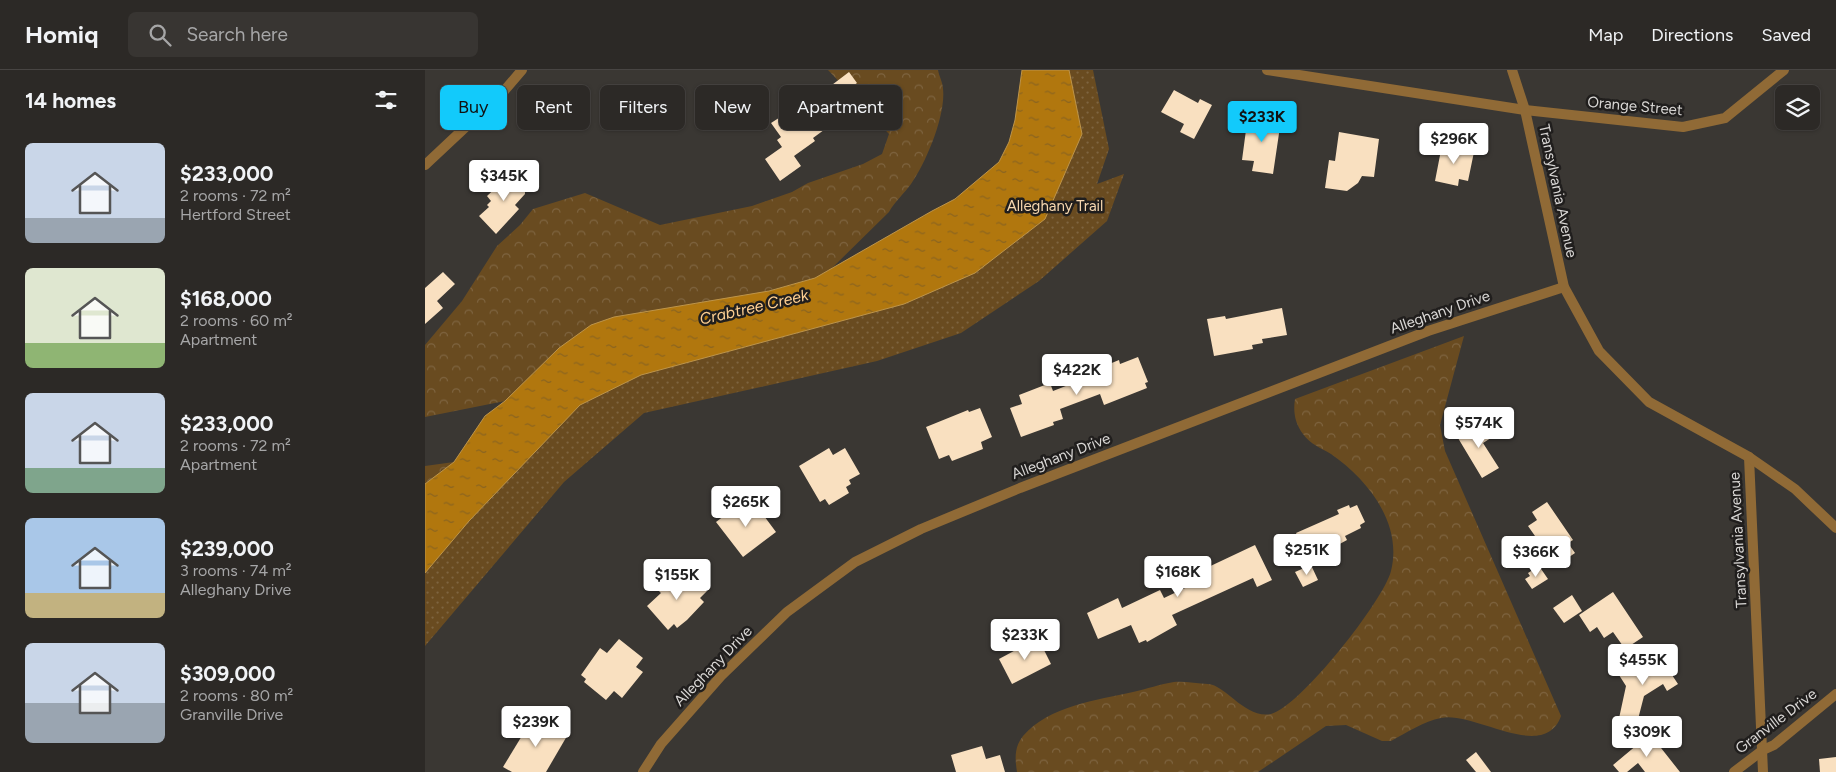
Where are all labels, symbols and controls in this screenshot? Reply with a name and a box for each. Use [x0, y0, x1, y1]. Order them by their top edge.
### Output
search box [128, 12, 478, 57]
text: Homiq [25, 20, 98, 49]
icon: search [146, 21, 174, 49]
text: Search here [186, 23, 288, 46]
text: Map [1588, 24, 1623, 46]
text: Directions [1651, 24, 1733, 46]
text: Saved [1761, 24, 1811, 46]
chip: Buy [440, 85, 507, 130]
chip: Rent [517, 85, 590, 130]
chip: Filters [600, 85, 685, 130]
chip: New [695, 85, 769, 130]
chip: Apartment [779, 85, 902, 130]
map controls [1775, 85, 1820, 130]
button: layers [1775, 85, 1820, 130]
icon: filters [372, 86, 400, 114]
text: 14 homes [25, 88, 116, 113]
street label: Orange Street [1587, 93, 1684, 119]
pin: $233K [1227, 100, 1297, 143]
text: $233K [1239, 107, 1285, 126]
pin: $296K [1419, 122, 1489, 165]
street label: Transylvania Avenue [1535, 123, 1581, 259]
text: $296K [1430, 129, 1478, 148]
pin: $345K [469, 160, 539, 202]
text: $233,000 [180, 161, 273, 186]
icon: home [65, 163, 125, 223]
text: $345K [480, 166, 528, 185]
text: 2 rooms · 72 m² [180, 186, 291, 205]
park label: Alleghany Trail [1007, 197, 1103, 215]
text: Hertford Street [180, 205, 291, 224]
water label: Crabtree Creek [698, 285, 811, 329]
text: $168,000 [180, 286, 272, 311]
street label: Alleghany Drive [1388, 287, 1492, 337]
icon: home [65, 288, 125, 348]
text: 2 rooms · 60 m² [180, 311, 293, 330]
text: Apartment [180, 330, 257, 349]
pin: $422K [1042, 354, 1112, 396]
text: $422K [1053, 360, 1101, 379]
pin: $574K [1444, 406, 1514, 449]
text: $233,000 [180, 411, 273, 436]
icon: home [65, 413, 125, 473]
text: $574K [1455, 413, 1503, 432]
street label: Alleghany Drive [1009, 429, 1113, 483]
text: 2 rooms · 72 m² [180, 436, 291, 455]
text: Apartment [180, 455, 257, 474]
street label: Transylvania Avenue [1725, 472, 1751, 608]
pin: $265K [711, 486, 781, 528]
text: $265K [722, 492, 770, 511]
pin: $251K [1272, 534, 1342, 576]
text: $239,000 [180, 536, 274, 561]
pin: $366K [1501, 536, 1571, 578]
icon: home [65, 538, 125, 598]
text: $251K [1285, 540, 1329, 559]
text: $366K [1513, 542, 1559, 561]
pin: $168K [1143, 556, 1213, 598]
pin: $155K [642, 558, 712, 601]
text: 3 rooms · 74 m² [180, 561, 292, 580]
text: $168K [1155, 562, 1201, 581]
text: $155K [655, 565, 699, 584]
text: Alleghany Drive [180, 580, 291, 599]
pin: $233K [990, 618, 1060, 661]
street label: Alleghany Drive [670, 622, 756, 710]
text: $233K [1002, 625, 1048, 644]
pin: $455K [1608, 644, 1678, 686]
text: $455K [1619, 650, 1667, 669]
text: $309,000 [180, 661, 275, 686]
icon: home [65, 663, 125, 723]
street label: Granville Drive [1732, 685, 1820, 757]
text: 2 rooms · 80 m² [180, 686, 293, 705]
text: Granville Drive [180, 705, 283, 724]
pin: $239K [501, 706, 571, 748]
text: $239K [513, 712, 559, 731]
pin: $309K [1612, 716, 1682, 758]
text: $309K [1623, 722, 1671, 741]

